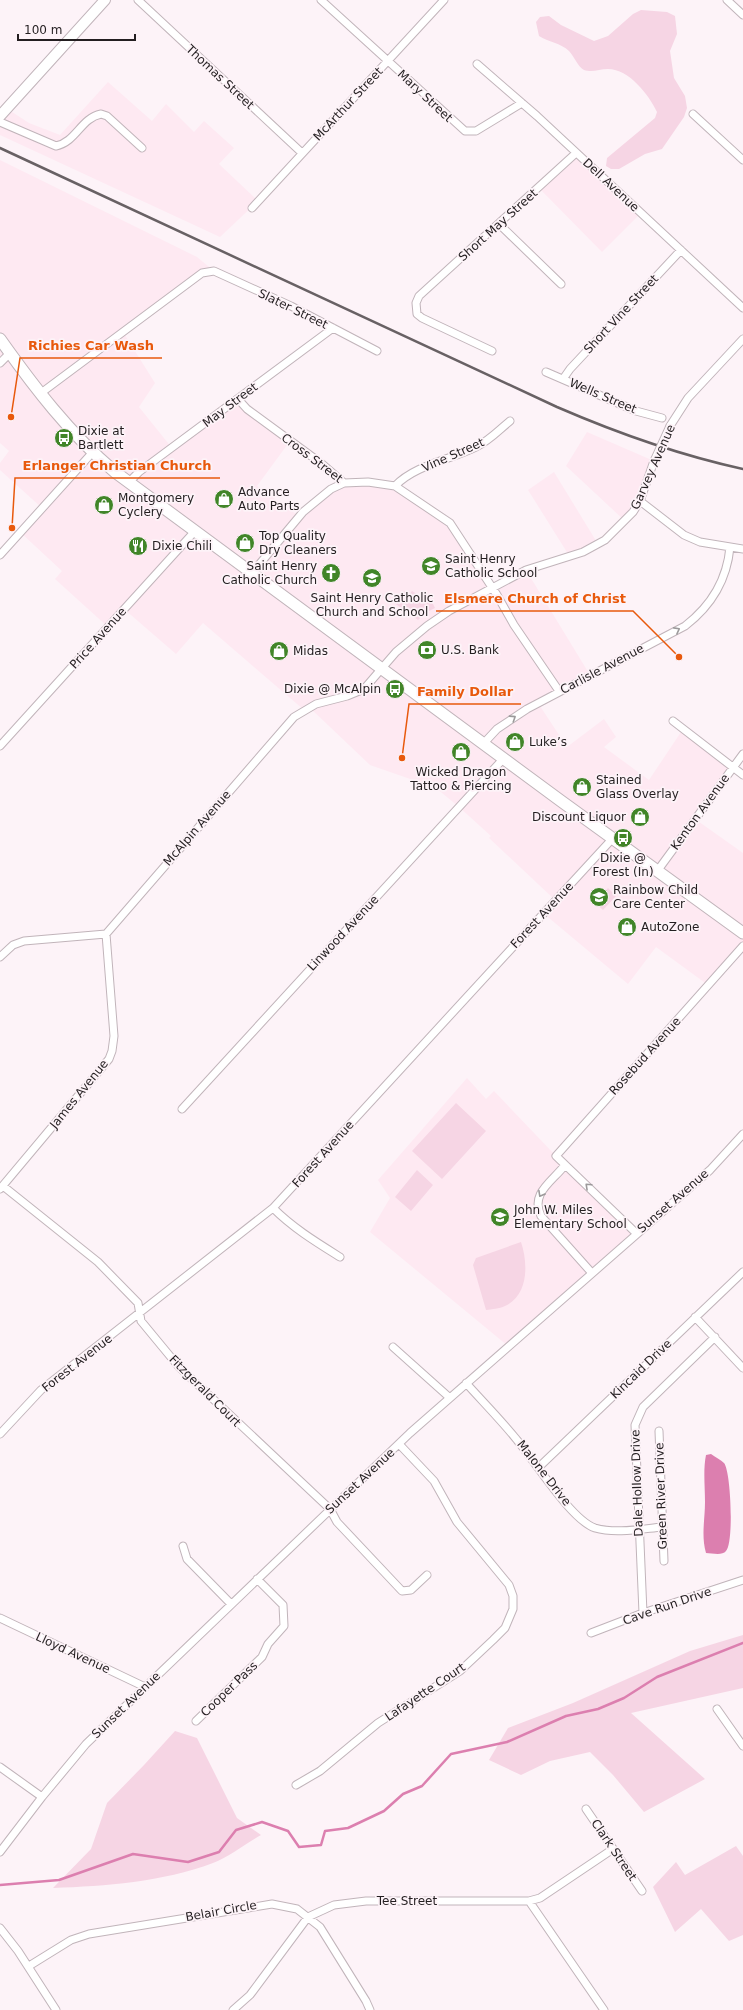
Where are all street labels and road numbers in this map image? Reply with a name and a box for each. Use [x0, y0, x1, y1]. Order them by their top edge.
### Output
street label: Thomas Street [182, 41, 257, 112]
street label: McArthur Street [310, 64, 386, 144]
street label: Mary Street [395, 67, 456, 125]
street label: Dell Avenue [580, 155, 642, 215]
street label: Short May Street [456, 186, 540, 264]
street label: Short Vine Street [581, 272, 661, 356]
street label: Slater Street [256, 286, 330, 332]
street label: Wells Street [567, 376, 639, 417]
street label: May Street [200, 380, 260, 430]
street label: Garvey Avenue [628, 422, 678, 512]
street label: Cross Street [279, 430, 346, 486]
street label: Vine Street [420, 435, 487, 475]
street label: Price Avenue [67, 604, 129, 672]
street label: Carlisle Avenue [558, 641, 646, 697]
street label: Kenton Avenue [668, 771, 732, 853]
street label: McAlpin Avenue [160, 787, 234, 869]
street label: Forest Avenue [508, 879, 576, 951]
street label: Linwood Avenue [304, 892, 382, 974]
street label: Rosebud Avenue [606, 1014, 684, 1098]
street label: James Avenue [46, 1057, 111, 1132]
street label: Forest Avenue [289, 1118, 357, 1190]
street label: Sunset Avenue [635, 1166, 711, 1236]
street label: Forest Avenue [39, 1331, 115, 1395]
street label: Kincaid Drive [608, 1336, 674, 1402]
street label: Fitzgerald Court [166, 1352, 244, 1430]
street label: Dale Hollow Drive [628, 1429, 646, 1537]
street label: Malone Drive [514, 1437, 574, 1509]
street label: Green River Drive [652, 1442, 670, 1550]
street label: Sunset Avenue [322, 1445, 398, 1517]
street label: Cave Run Drive [621, 1584, 713, 1628]
street label: Lloyd Avenue [34, 1630, 112, 1676]
street label: Cooper Pass [198, 1658, 260, 1720]
street label: Lafayette Court [382, 1660, 468, 1724]
street label: Sunset Avenue [89, 1669, 163, 1741]
street label: Clark Street [588, 1817, 640, 1884]
street label: Tee Street [376, 1894, 437, 1908]
street label: Belair Circle [184, 1898, 258, 1924]

